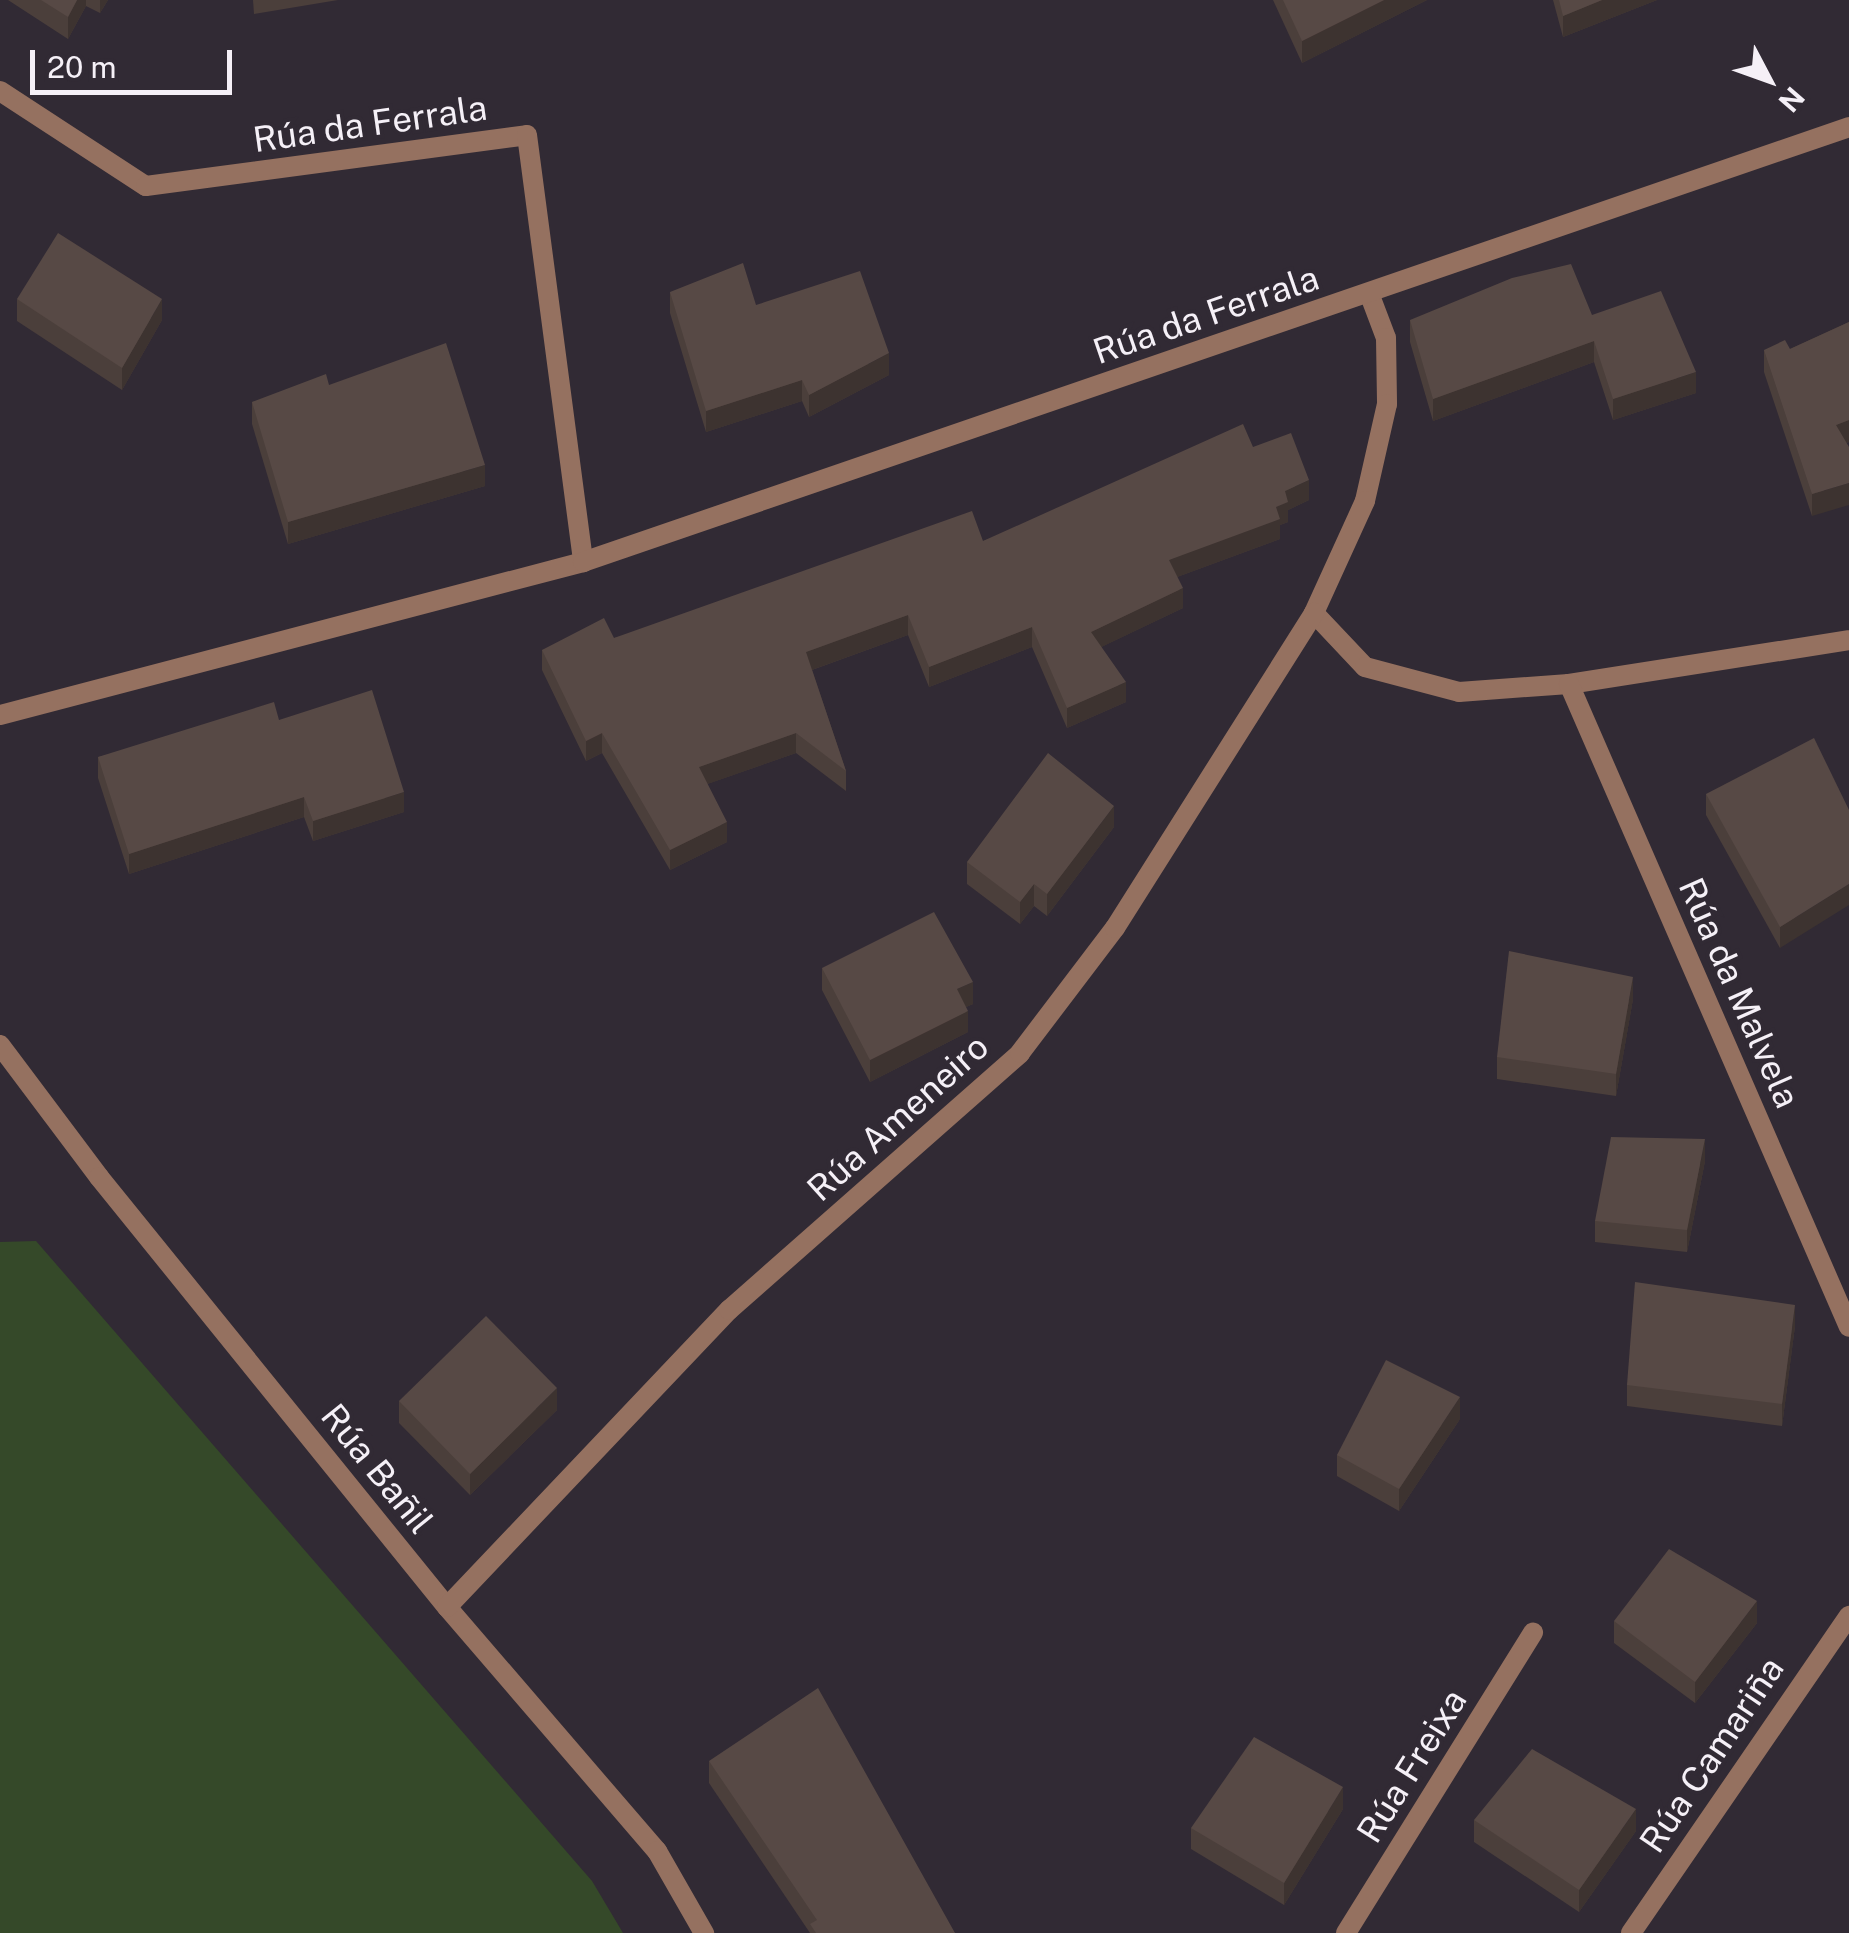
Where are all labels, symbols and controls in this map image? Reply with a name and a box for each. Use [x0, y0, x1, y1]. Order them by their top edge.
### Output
scale bar [35, 30, 238, 92]
north arrow [1719, 30, 1819, 130]
text: 20 m [47, 49, 116, 85]
text: N [1772, 81, 1812, 119]
street label: Rúa da Ferrala [250, 87, 490, 161]
street label: Rúa da Ferrala [1087, 257, 1325, 373]
street label: Rúa da Malvela [1670, 871, 1808, 1115]
street label: Rúa Ameneiro [799, 1026, 997, 1210]
street label: Rúa Bañil [312, 1396, 442, 1542]
street label: Rúa Camariña [1631, 1649, 1793, 1861]
street label: Rúa Freixa [1348, 1682, 1476, 1850]

